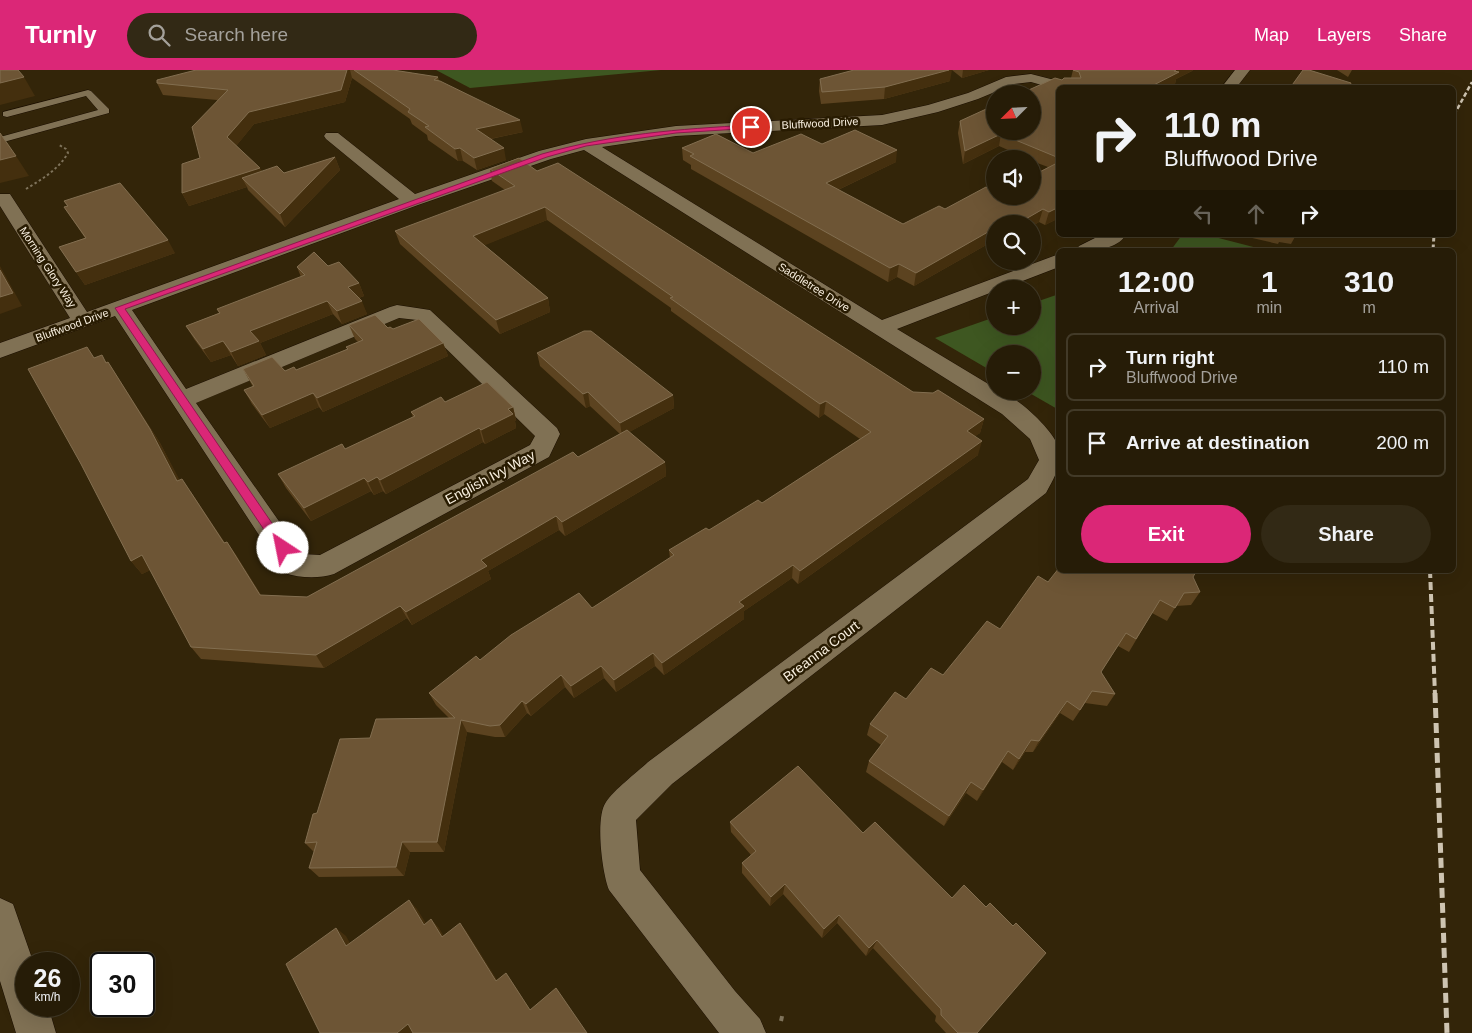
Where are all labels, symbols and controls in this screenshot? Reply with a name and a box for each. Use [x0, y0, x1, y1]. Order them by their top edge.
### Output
search box [127, 13, 477, 58]
text: Turnly [25, 21, 97, 48]
icon: search [145, 21, 173, 49]
text: Search here [185, 24, 288, 45]
text: Map [1254, 25, 1289, 45]
text: Layers [1317, 25, 1371, 45]
text: Share [1399, 25, 1447, 45]
north arrow [986, 85, 1041, 140]
map controls [986, 85, 1041, 400]
icon: right [1081, 105, 1146, 170]
text: 110 m [1164, 105, 1261, 144]
pin [730, 106, 772, 148]
icon: arrive [737, 113, 765, 141]
street label: Bluffwood Drive [781, 115, 859, 131]
text: Bluffwood Drive [1164, 146, 1318, 171]
button: sound [986, 150, 1041, 205]
icon: left [1189, 200, 1217, 228]
icon: ahead [1242, 200, 1270, 228]
icon: right [1295, 200, 1323, 228]
button: search [986, 215, 1041, 270]
street label: Morning Glory Way [17, 224, 79, 310]
street label: Saddletree Drive [776, 260, 852, 314]
text: 12:00 [1118, 265, 1195, 298]
text: 1 [1261, 265, 1278, 298]
text: 310 [1344, 265, 1394, 298]
button: + [986, 280, 1041, 335]
text: Arrival [1134, 299, 1179, 316]
text: min [1256, 299, 1282, 316]
text: m [1362, 299, 1376, 316]
street label: Bluffwood Drive [34, 306, 110, 344]
button: − [986, 345, 1041, 400]
text: Turn right [1126, 347, 1214, 368]
icon: right [1083, 353, 1111, 381]
text: 110 m [1378, 356, 1429, 377]
text: Bluffwood Drive [1126, 369, 1238, 386]
icon: arrive [1083, 429, 1111, 457]
text: Arrive at destination [1126, 432, 1310, 453]
text: 200 m [1376, 432, 1429, 453]
street label: English Ivy Way [443, 447, 537, 507]
button: Exit [1081, 505, 1251, 563]
button: Share [1261, 505, 1431, 563]
position arrow [256, 521, 308, 573]
street label: Breanna Court [780, 617, 862, 685]
speed limit sign: 30 [90, 952, 155, 1017]
text: 26 [34, 964, 61, 992]
text: km/h [34, 990, 61, 1004]

